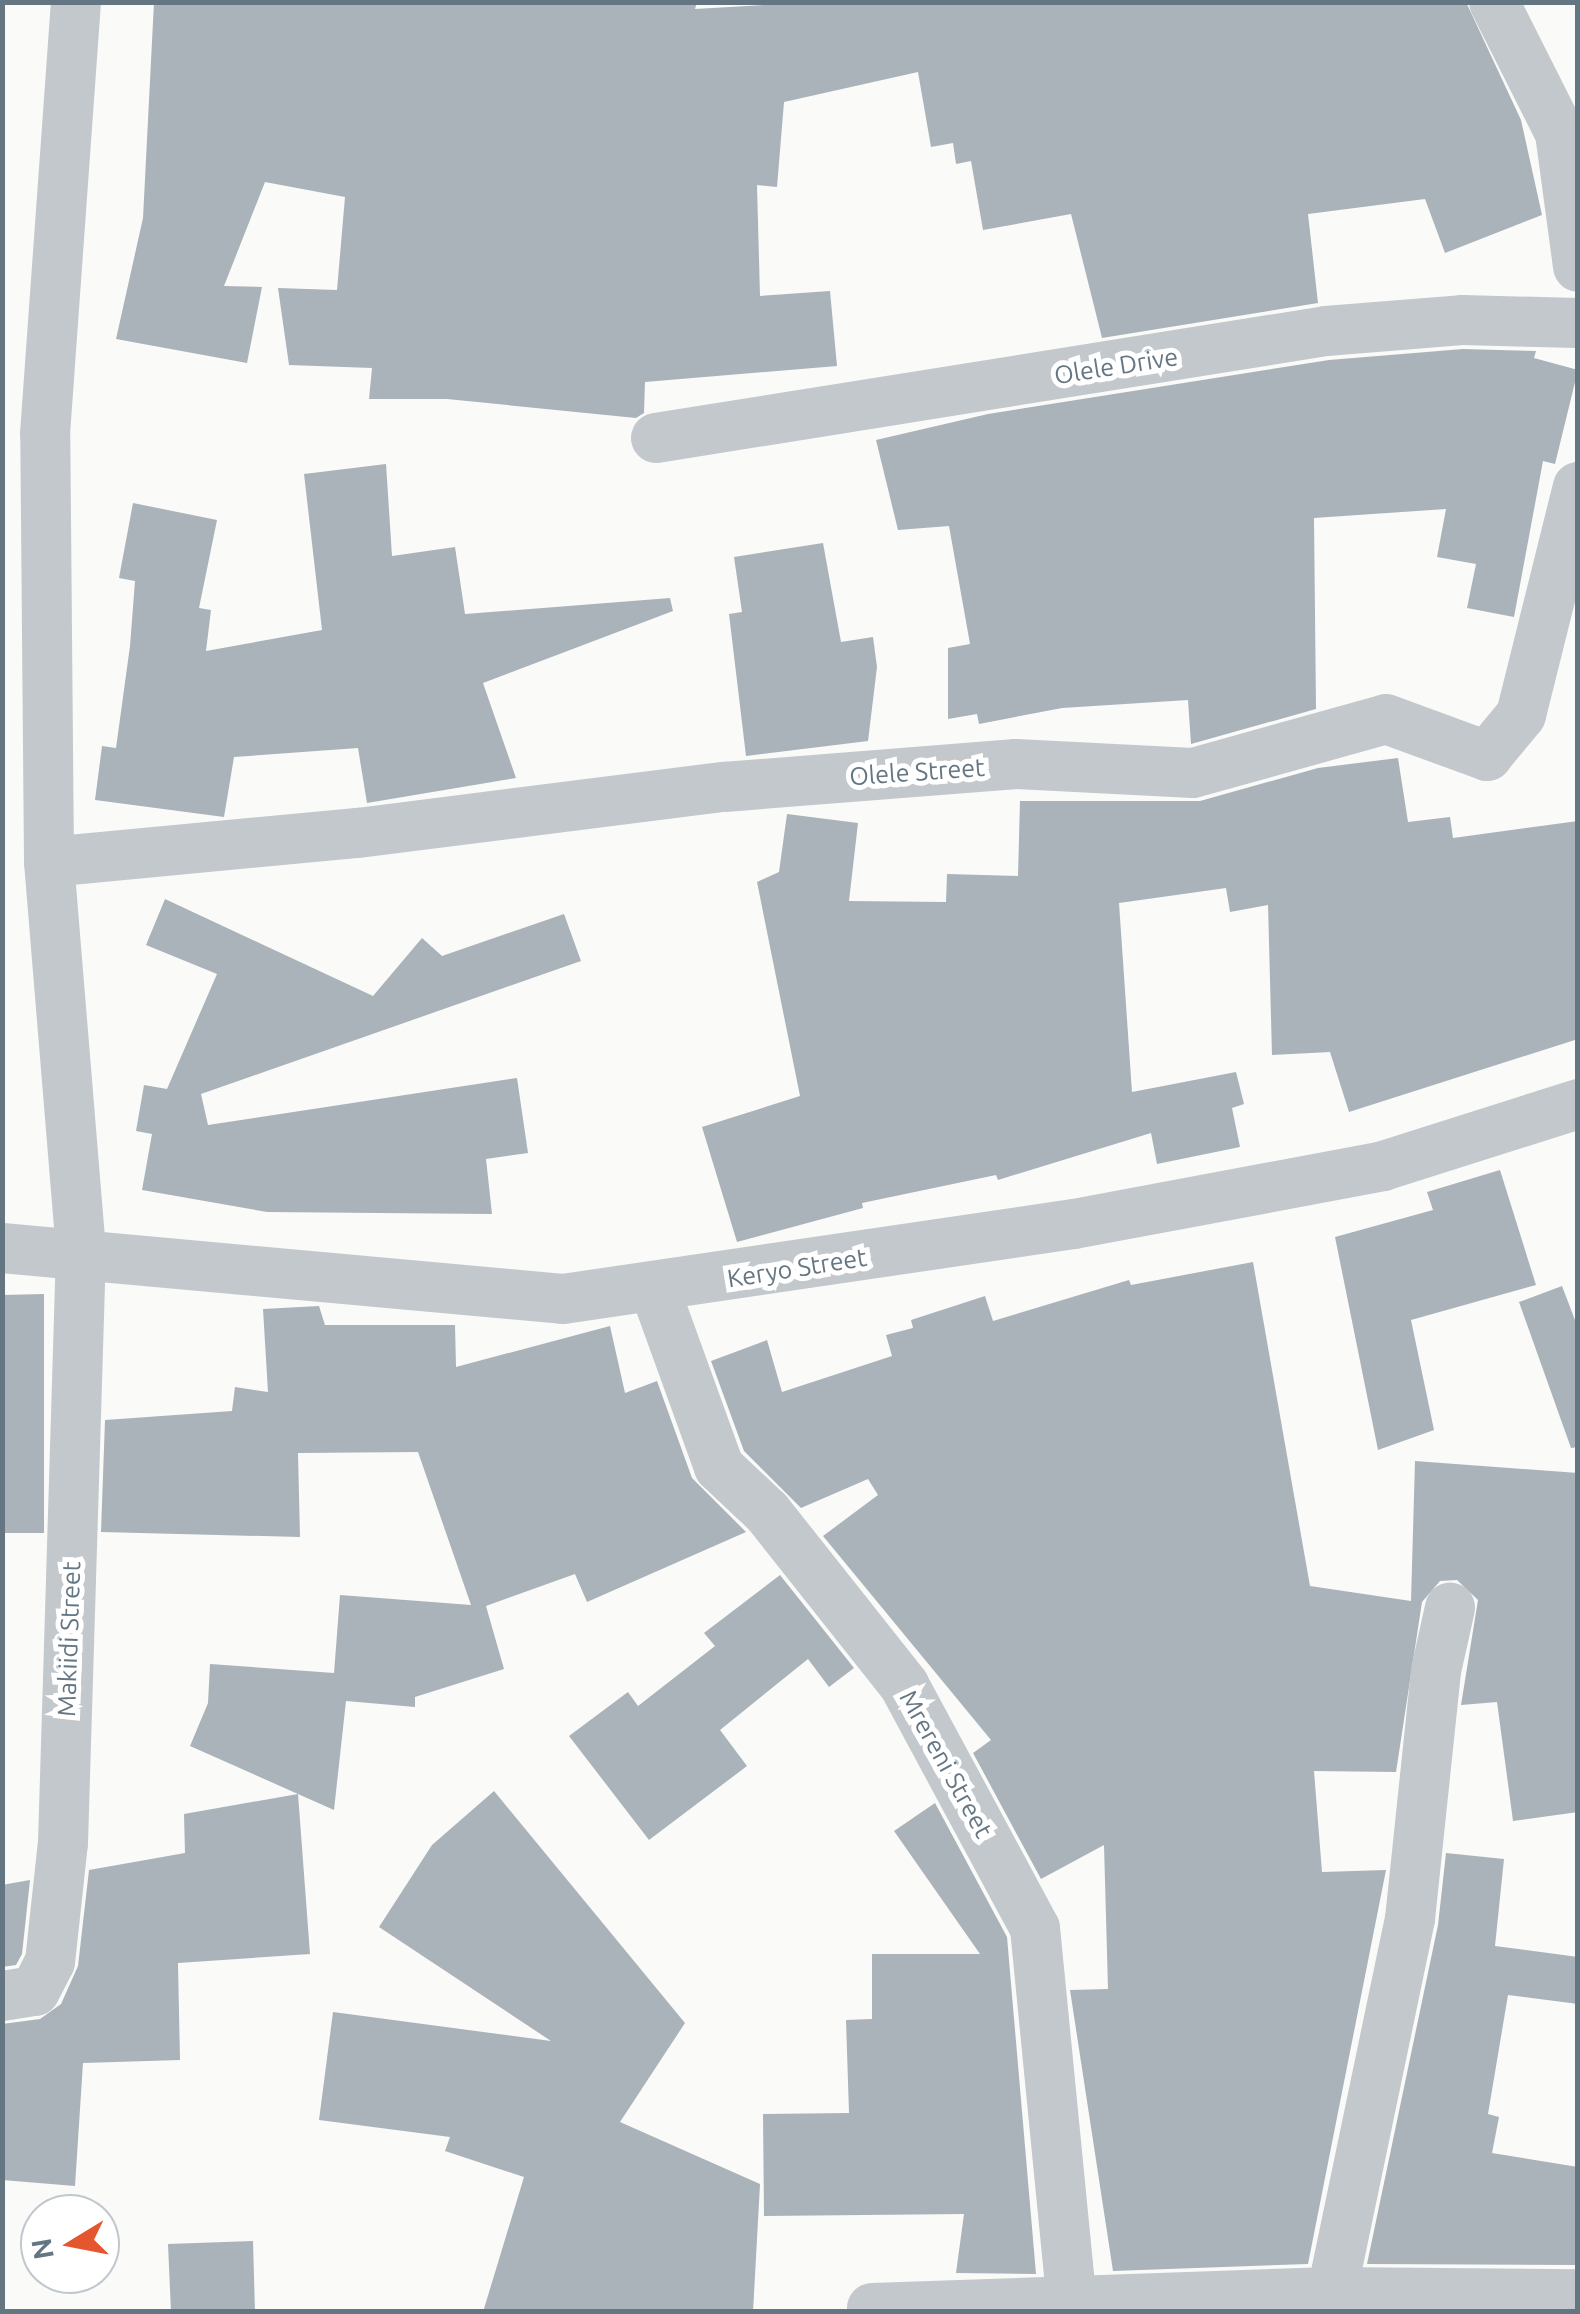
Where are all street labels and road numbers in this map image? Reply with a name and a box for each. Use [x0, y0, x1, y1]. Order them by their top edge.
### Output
street label: Olele Drive [1052, 341, 1180, 391]
street label: Olele Street [848, 752, 986, 792]
street label: Keryo Street [725, 1242, 869, 1294]
street label: Makiidi Street [51, 1561, 87, 1717]
street label: Mrereni Street [893, 1685, 999, 1843]

